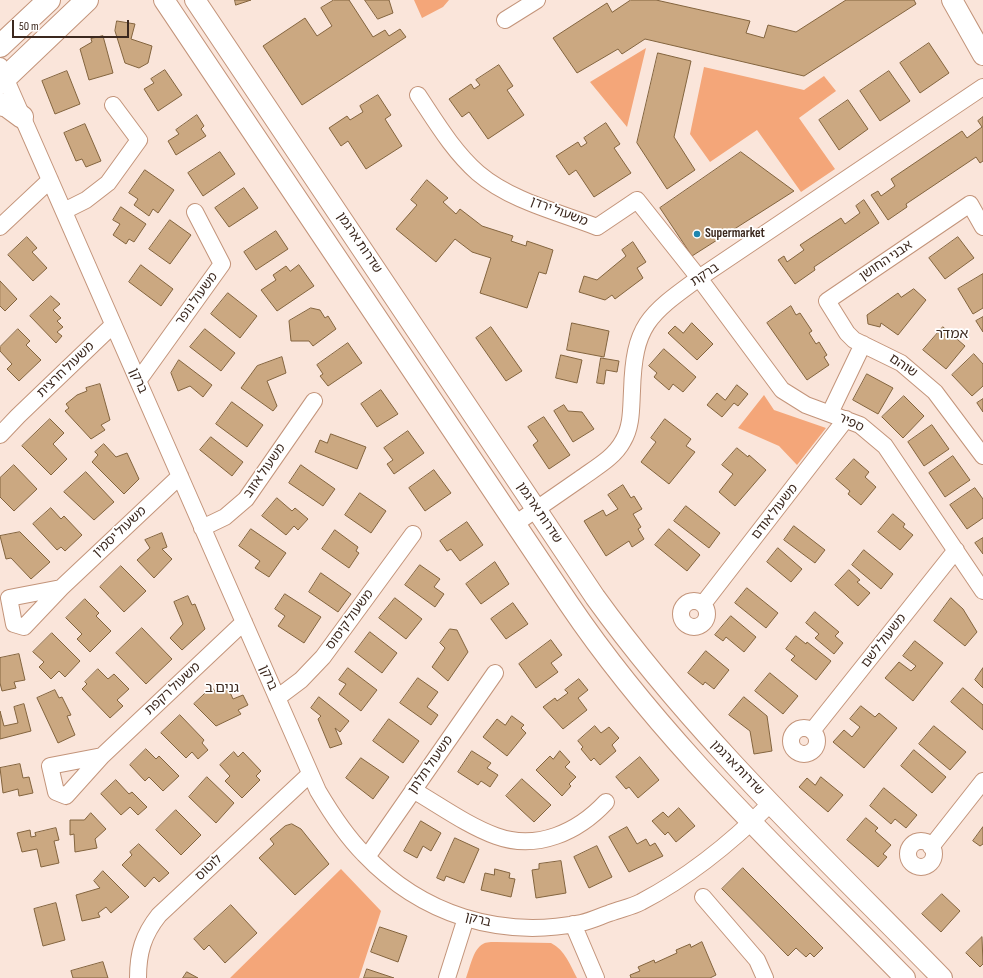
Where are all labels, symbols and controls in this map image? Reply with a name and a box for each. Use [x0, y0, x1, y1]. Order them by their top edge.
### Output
scale bar [14, 12, 131, 38]
text: 50 m [19, 19, 39, 34]
street label: משעול ירדן [528, 194, 590, 230]
street label: שדרות ארגמן [333, 210, 385, 276]
place label: Supermarket [705, 226, 765, 242]
marker: Supermarket [692, 229, 702, 239]
street label: אבני החושן [856, 238, 916, 284]
street label: ברקת [688, 260, 722, 290]
street label: משעול נופר [173, 269, 221, 329]
district label: אמדר [936, 326, 968, 342]
street label: משעול חרצית [34, 339, 98, 401]
street label: שוהם [886, 351, 920, 381]
street label: ברקן [126, 366, 150, 396]
street label: ספיר [836, 410, 866, 436]
street label: משעול אזוב [241, 441, 289, 501]
street label: שדרות ארגמן [513, 480, 565, 546]
street label: משעול אודם [748, 481, 802, 543]
street label: משעול יסמין [90, 503, 150, 561]
street label: משעול קיסוס [323, 587, 377, 653]
street label: משעול לשם [858, 611, 910, 671]
street label: משעול רקפת [142, 659, 204, 719]
street label: ברקן [256, 663, 280, 693]
district label: גנים ב [205, 680, 239, 696]
street label: משעול תלתן [405, 733, 457, 797]
street label: שדרות ארגמן [707, 737, 767, 799]
street label: לוטוס [192, 852, 226, 884]
street label: ברקן [463, 909, 493, 931]

